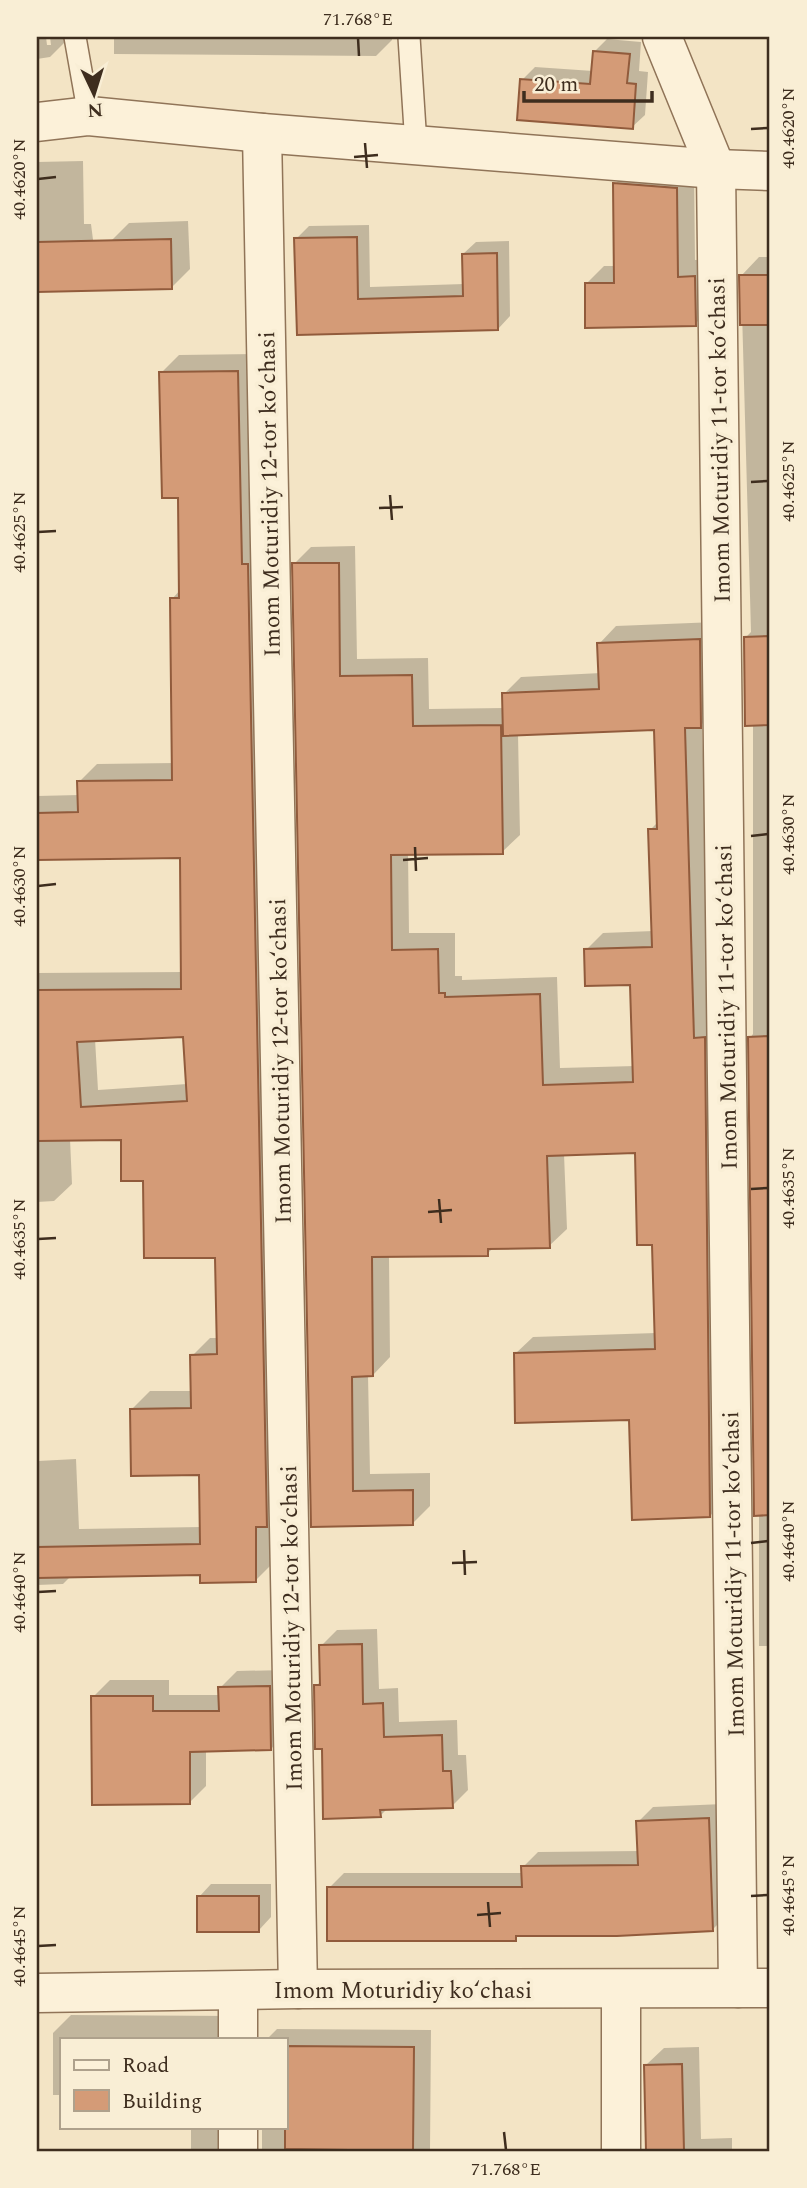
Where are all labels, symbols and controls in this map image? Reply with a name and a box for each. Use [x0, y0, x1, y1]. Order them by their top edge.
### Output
text: 71.768°E [323, 6, 393, 33]
north arrow [60, 60, 130, 130]
scale bar [524, 60, 651, 104]
text: 20 m [534, 69, 578, 101]
text: 40.4620°N [775, 87, 802, 169]
text: N [86, 94, 104, 124]
text: 40.4620°N [6, 138, 33, 220]
street label: Imom Moturidiy 11-tor koʻchasi [700, 277, 741, 603]
street label: Imom Moturidiy 12-tor koʻchasi [250, 331, 291, 657]
text: 40.4625°N [775, 440, 802, 522]
text: 40.4625°N [6, 491, 33, 573]
text: 40.4630°N [775, 793, 802, 875]
street label: Imom Moturidiy 11-tor koʻchasi [707, 844, 748, 1170]
text: 40.4630°N [6, 845, 33, 927]
street label: Imom Moturidiy 12-tor koʻchasi [261, 898, 302, 1224]
text: 40.4635°N [775, 1147, 802, 1229]
text: 40.4635°N [6, 1198, 33, 1280]
street label: Imom Moturidiy 11-tor koʻchasi [714, 1411, 755, 1737]
street label: Imom Moturidiy 12-tor koʻchasi [272, 1465, 313, 1791]
text: 40.4640°N [775, 1500, 802, 1582]
text: 40.4640°N [6, 1551, 33, 1633]
text: 40.4645°N [775, 1854, 802, 1936]
text: 40.4645°N [6, 1905, 33, 1987]
street label: Imom Moturidiy koʻchasi [274, 1974, 532, 2009]
legend [60, 2038, 287, 2128]
text: Road [122, 2050, 169, 2082]
text: Building [122, 2086, 202, 2118]
text: 71.768°E [471, 2156, 541, 2183]

